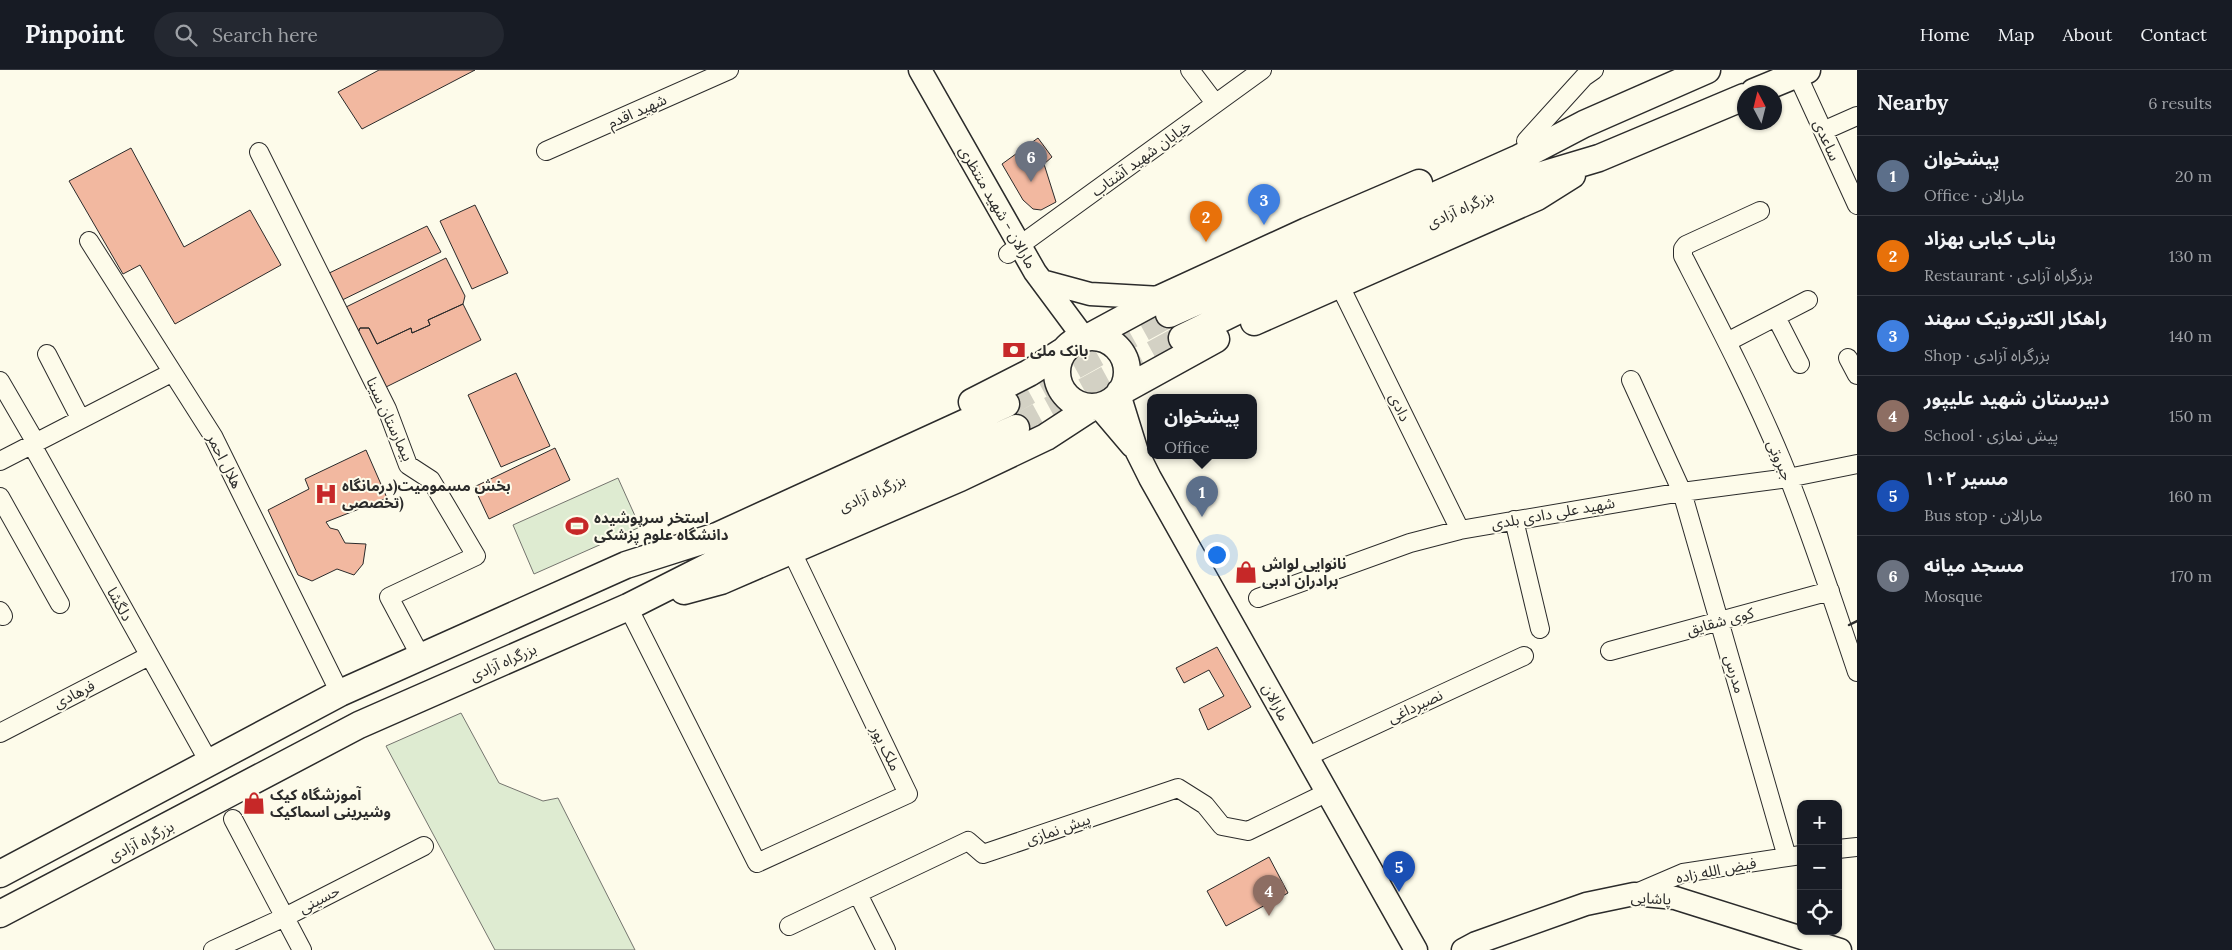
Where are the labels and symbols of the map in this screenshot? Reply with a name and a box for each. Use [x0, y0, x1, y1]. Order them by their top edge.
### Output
north arrow [1737, 85, 1782, 130]
street label: شهید اقدم [605, 90, 670, 134]
street label: خیابان شهید آشتاب [1088, 115, 1195, 200]
street label: ساعدی [1810, 116, 1845, 164]
pin: 6 [1015, 141, 1047, 182]
street label: مارالان - شهید منتظری [955, 142, 1041, 272]
pin: 3 [1248, 184, 1280, 225]
street label: بزرگراه آزادی [1424, 186, 1496, 232]
pin: 2 [1190, 201, 1222, 242]
bank icon: بانک ملی [1001, 337, 1027, 363]
place label: بانک ملی [1030, 341, 1088, 360]
street label: بیمارستان سینا [362, 374, 418, 464]
street label: دادی [1385, 390, 1415, 424]
street label: هلال احمر [203, 430, 247, 492]
street label: جبروتی [1763, 437, 1797, 483]
street label: بزرگراه آزادی [836, 470, 908, 516]
place label: بخش مسمومیت(درمانگاه تخصصی) [342, 476, 511, 513]
pin: 1 [1186, 476, 1218, 517]
hospital icon: بخش مسمومیت(درمانگاه تخصصی) [313, 481, 339, 507]
street label: شهید علی دادی بلدی [1490, 493, 1616, 533]
place label: استخر سرپوشیده دانشگاه علوم پزشکی [594, 508, 729, 546]
sports icon: استخر سرپوشیده دانشگاه علوم پزشکی [564, 513, 590, 539]
your location [1204, 542, 1230, 568]
place label: نانوایی لواش برادران ادبی [1262, 554, 1347, 590]
shop icon: نانوایی لواش برادران ادبی [1233, 559, 1259, 585]
street label: دلگشا [103, 584, 137, 624]
street label: کوی شقایق [1684, 603, 1757, 640]
street label: بزرگراه آزادی [467, 639, 539, 685]
street label: مدرس [1720, 653, 1750, 695]
street label: فرهادی [50, 676, 98, 712]
street label: مارالان [1258, 680, 1294, 724]
street label: نصیرداغی [1384, 685, 1446, 727]
street label: ملک پور [865, 721, 905, 774]
place label: آموزشگاه کیک وشیرینی اسماکیک [270, 785, 391, 821]
shop icon: آموزشگاه کیک وشیرینی اسماکیک [241, 790, 267, 816]
street label: پیش نمازی [1023, 809, 1093, 850]
street label: بزرگراه آزادی [105, 816, 177, 866]
pin: 5 [1383, 851, 1415, 892]
street label: فیض الله زاده [1674, 853, 1758, 887]
pin: 4 [1253, 875, 1285, 916]
street label: حسینی [295, 881, 343, 917]
street label: پاشایی [1630, 887, 1672, 910]

